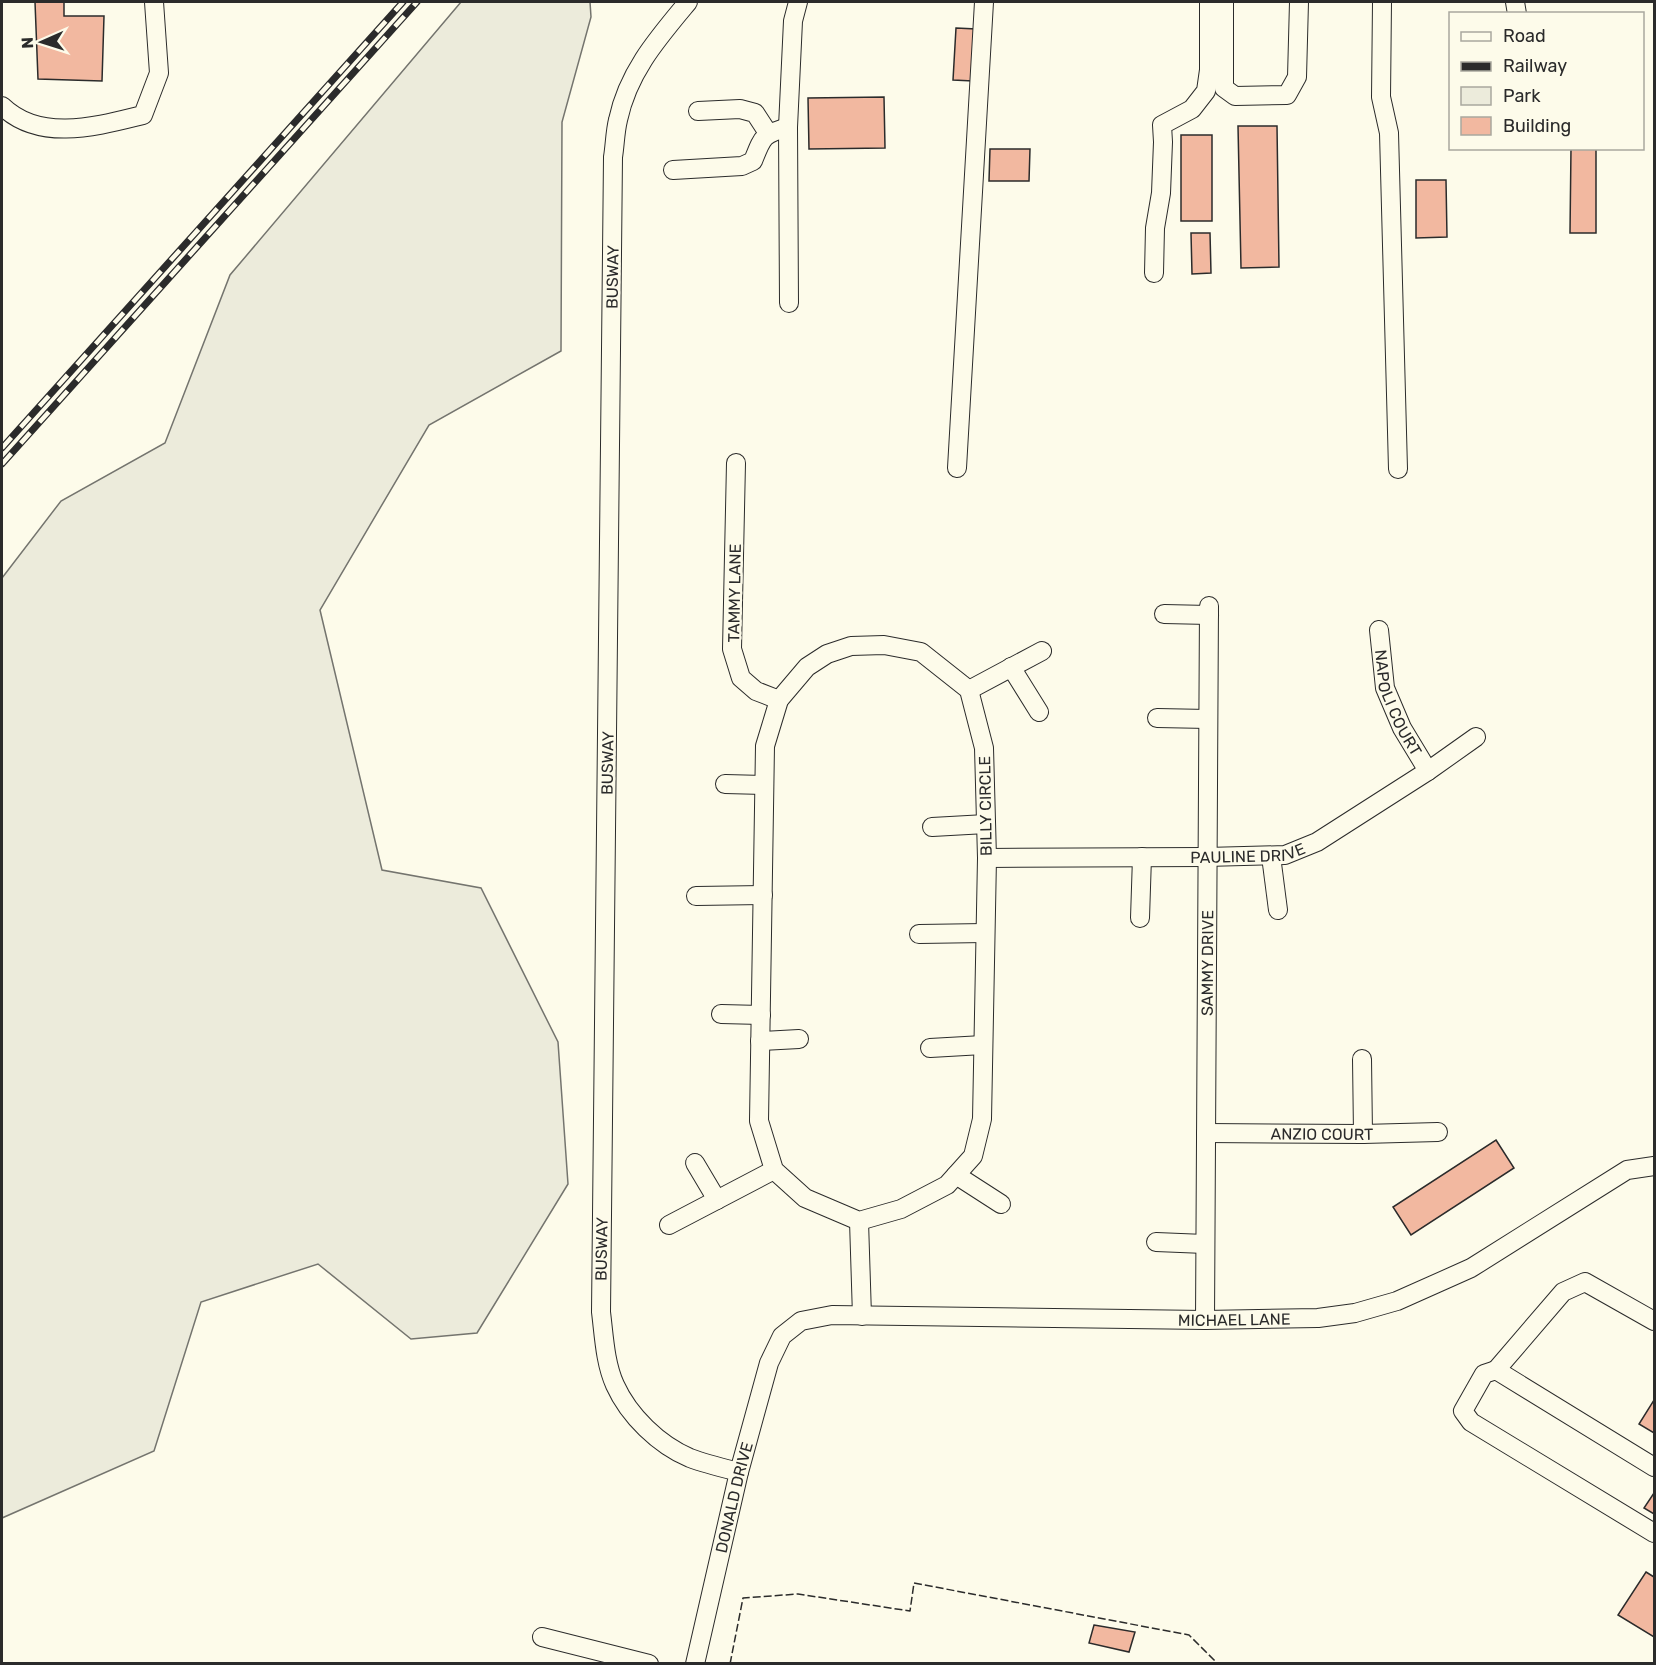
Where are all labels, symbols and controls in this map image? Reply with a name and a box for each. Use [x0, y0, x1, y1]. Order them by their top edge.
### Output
north arrow [12, 12, 72, 72]
legend [1449, 12, 1644, 150]
text: Road [1503, 25, 1546, 47]
text: N [18, 37, 37, 49]
text: Railway [1503, 55, 1567, 77]
text: Park [1503, 85, 1541, 107]
text: Building [1503, 115, 1571, 137]
street label: BUSWAY [602, 245, 623, 309]
street label: TAMMY LANE [724, 544, 745, 642]
street label: NAPOLI COURT [1371, 649, 1426, 759]
street label: BUSWAY [597, 731, 618, 795]
street label: BILLY CIRCLE [975, 756, 996, 856]
street label: PAULINE DRIVE [1190, 839, 1308, 867]
street label: SAMMY DRIVE [1198, 910, 1217, 1016]
street label: ANZIO COURT [1270, 1124, 1374, 1144]
street label: BUSWAY [591, 1217, 612, 1281]
street label: MICHAEL LANE [1178, 1309, 1291, 1330]
street label: DONALD DRIVE [712, 1440, 757, 1555]

